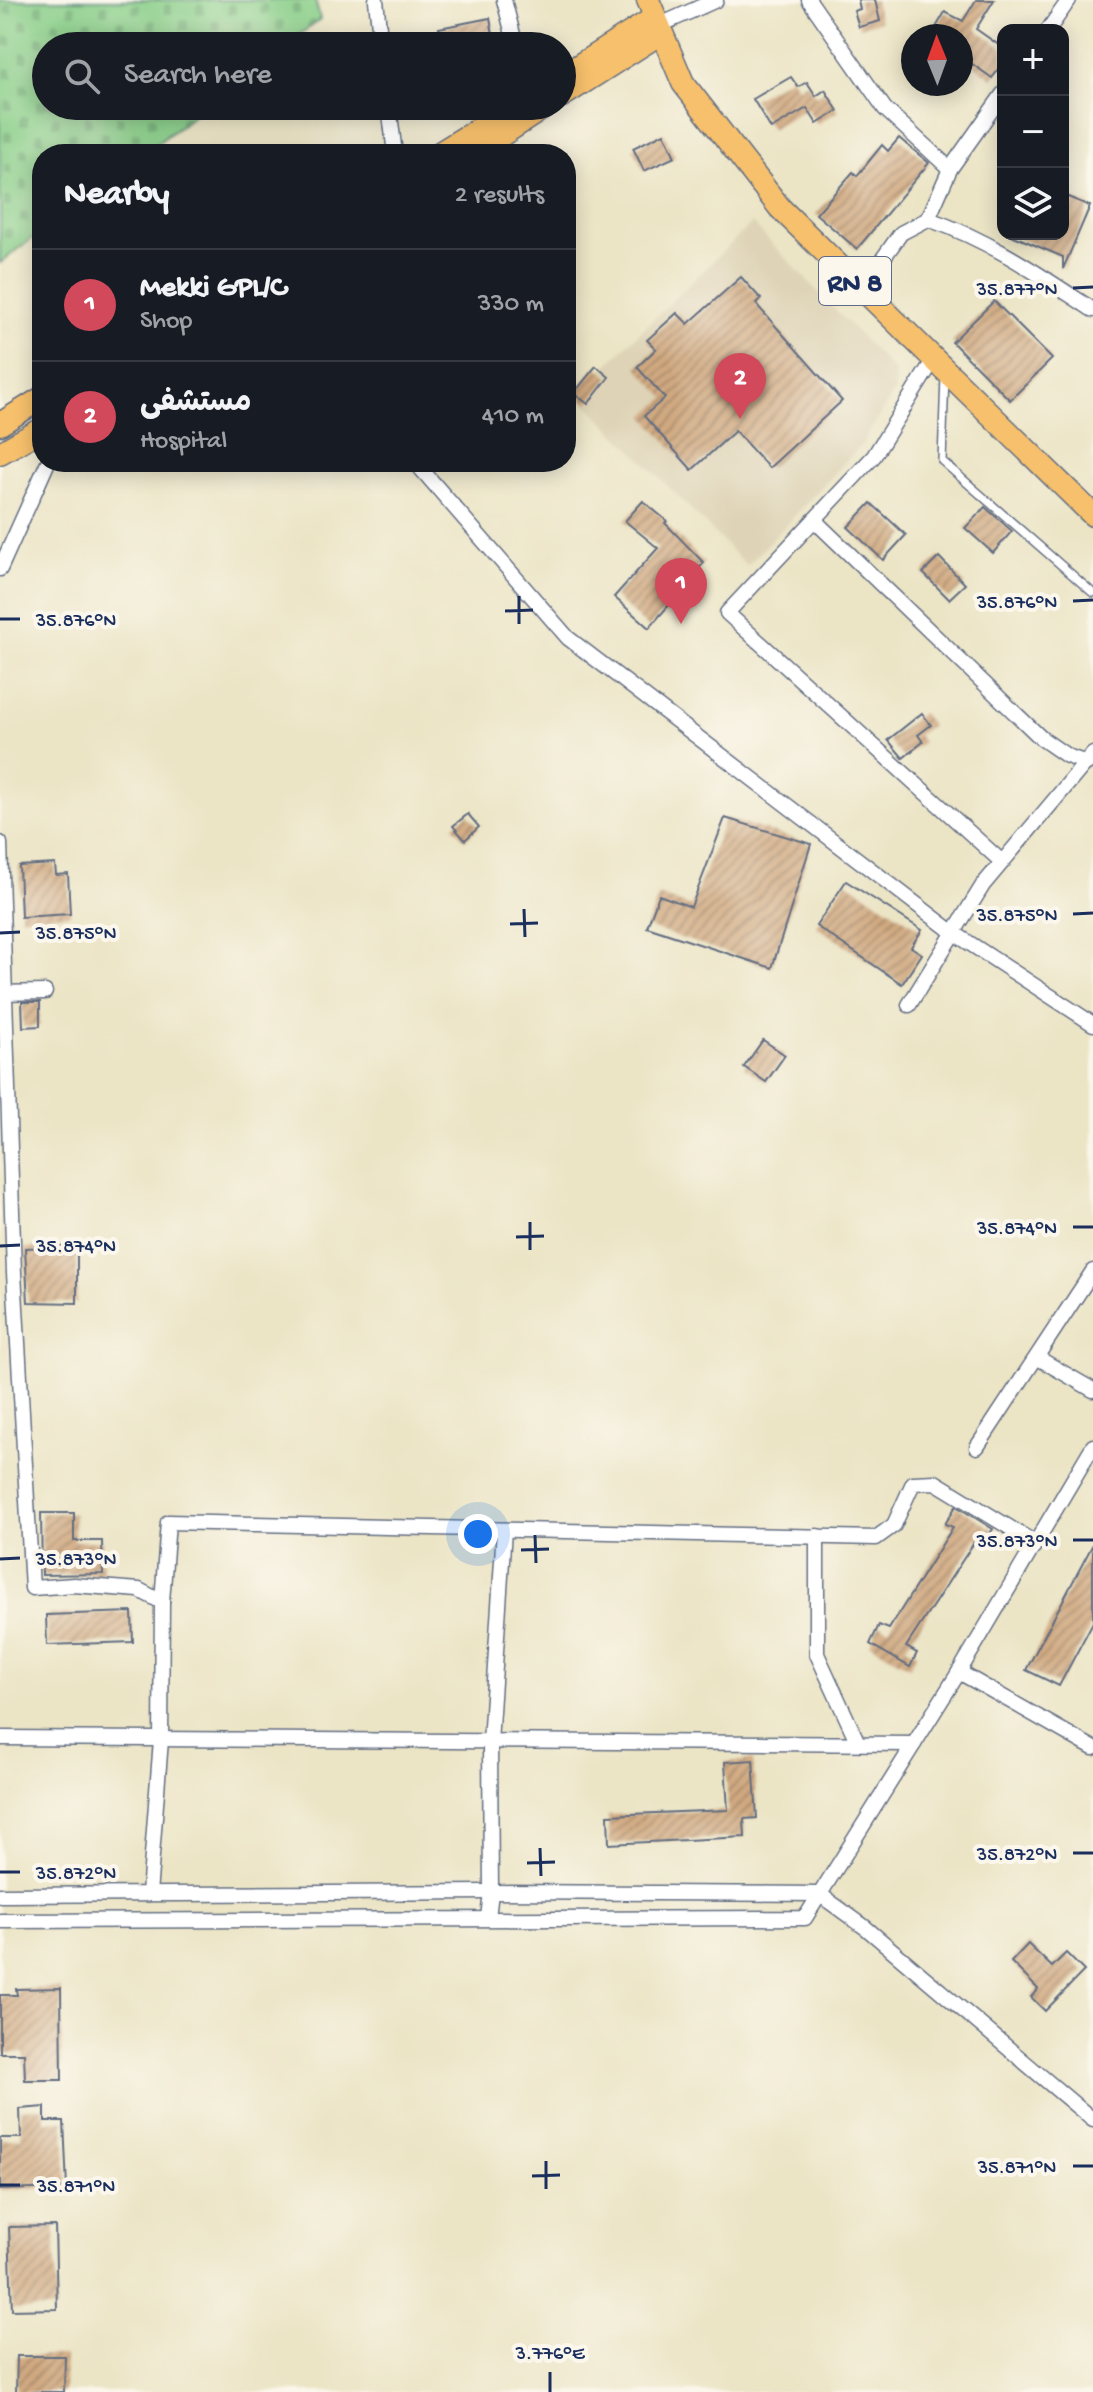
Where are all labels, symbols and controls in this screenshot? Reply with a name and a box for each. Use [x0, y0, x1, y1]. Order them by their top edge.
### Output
north arrow [901, 24, 973, 96]
map controls [997, 24, 1069, 240]
button: + [997, 24, 1069, 96]
search box [32, 32, 576, 120]
icon: search [60, 54, 104, 98]
text: Search here [124, 59, 272, 94]
button: − [997, 96, 1069, 168]
button: layers [997, 168, 1069, 240]
text: Nearby [64, 176, 169, 216]
text: 2 results [455, 181, 544, 212]
road number: RN 8 [819, 257, 891, 305]
text: Mekki GPL/C [140, 272, 287, 307]
text: 35.877°N [976, 280, 1058, 303]
text: 1 [85, 290, 95, 321]
text: 330 m [478, 290, 544, 321]
text: Shop [140, 307, 192, 338]
pin: 2 [714, 353, 766, 419]
text: مستشفى [140, 387, 252, 422]
text: 2 [84, 402, 96, 433]
text: 410 m [482, 402, 544, 433]
text: Hospital [140, 427, 227, 458]
pin: 1 [655, 558, 707, 624]
text: 35.876°N [976, 593, 1057, 616]
text: 35.876°N [35, 611, 116, 634]
text: 35.875°N [975, 906, 1058, 929]
text: 35.875°N [34, 924, 117, 947]
text: 35.874°N [976, 1219, 1057, 1242]
text: 35.874°N [35, 1237, 116, 1260]
your location [458, 1514, 498, 1554]
text: 35.873°N [976, 1532, 1057, 1555]
text: 35.873°N [35, 1550, 116, 1573]
text: 35.872°N [976, 1845, 1057, 1868]
text: 35.872°N [35, 1864, 116, 1887]
text: 35.871°N [977, 2158, 1056, 2181]
text: 35.871°N [36, 2177, 115, 2200]
text: 3.776°E [514, 2344, 586, 2367]

